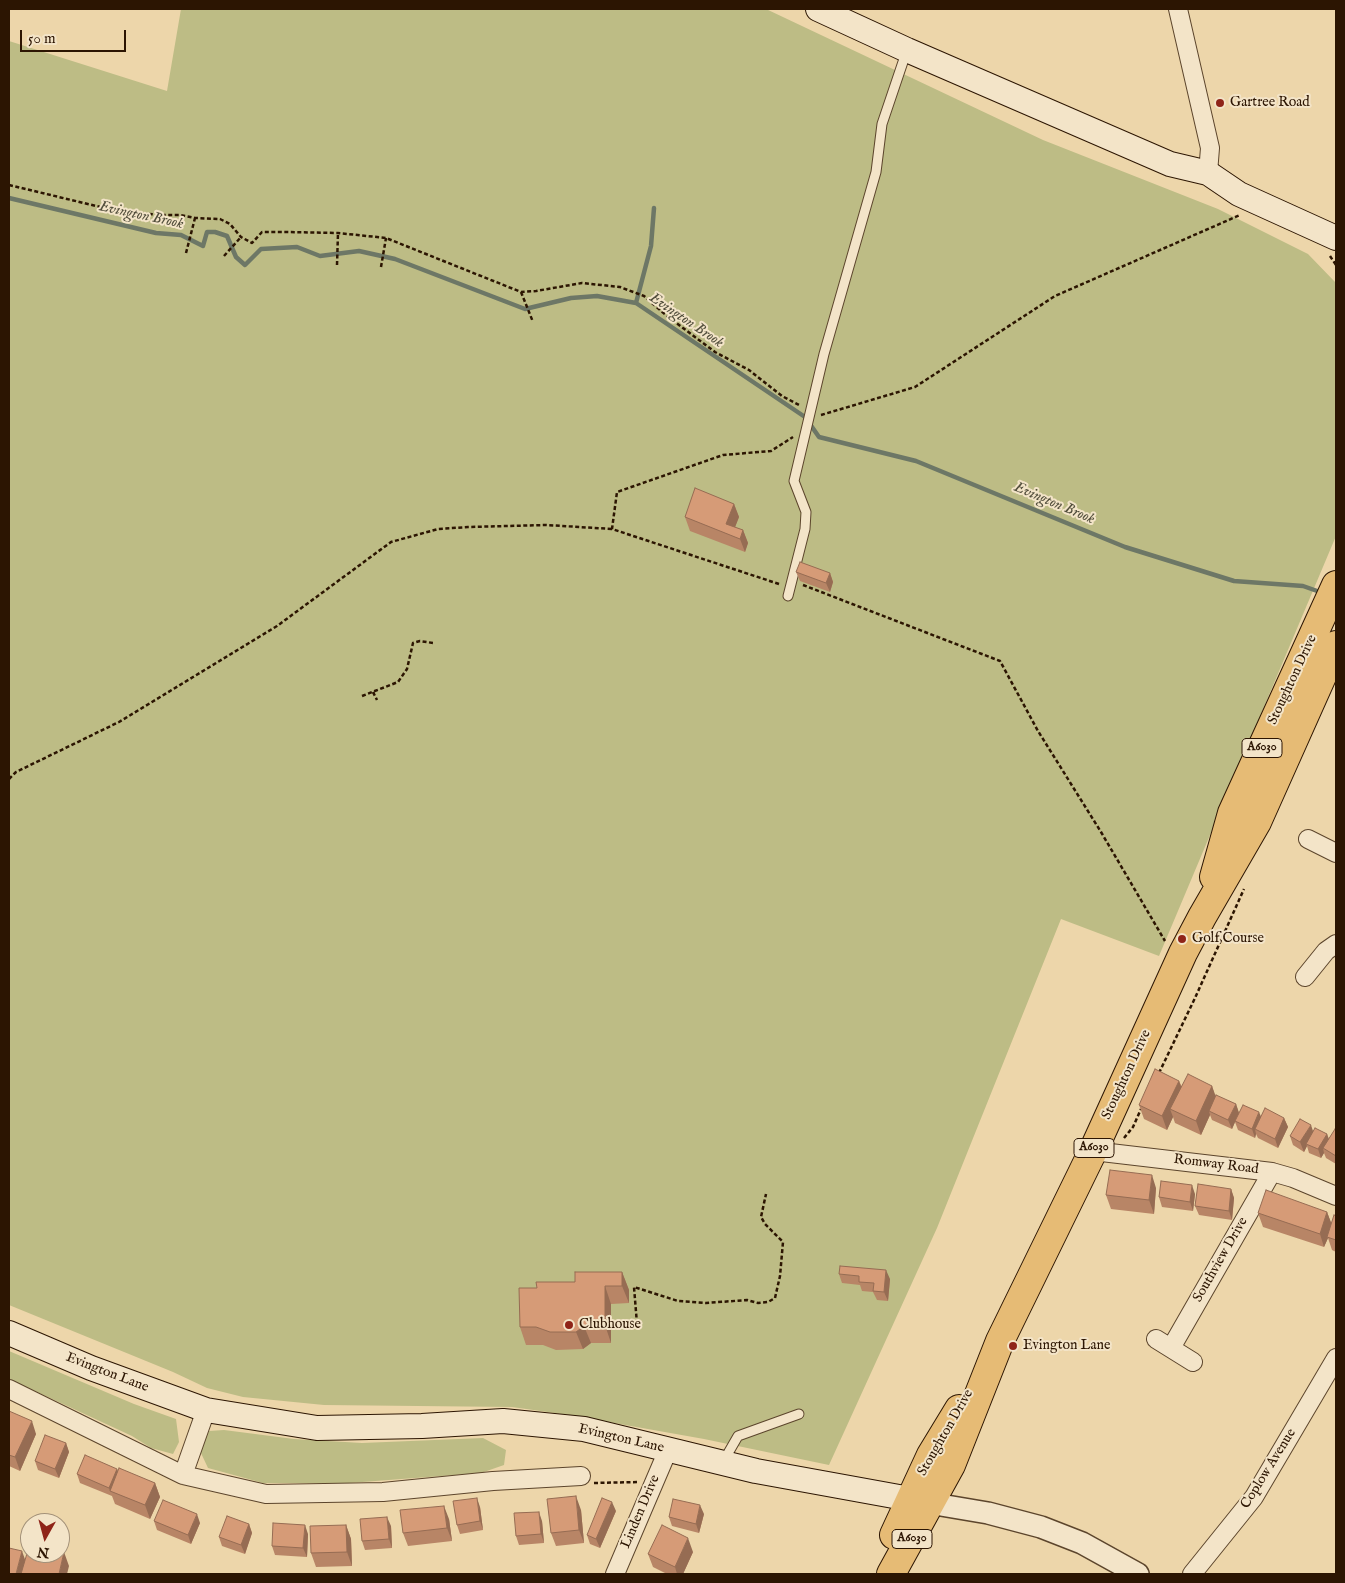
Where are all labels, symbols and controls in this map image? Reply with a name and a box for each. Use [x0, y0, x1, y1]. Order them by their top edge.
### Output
scale bar [22, 20, 129, 52]
text: 50 m [28, 29, 56, 48]
place label: Gartree Road [1230, 95, 1310, 111]
marker: Gartree Road [1214, 97, 1226, 109]
water label: Evington Brook [97, 198, 185, 234]
water label: Evington Brook [645, 290, 727, 352]
water label: Evington Brook [1011, 479, 1097, 529]
street label: Stoughton Drive [1265, 632, 1321, 728]
road number: A6030 [1242, 738, 1282, 758]
place label: Golf Course [1192, 931, 1264, 947]
marker: Golf Course [1176, 933, 1188, 945]
street label: Stoughton Drive [1099, 1027, 1155, 1123]
road number: A6030 [1074, 1138, 1114, 1158]
street label: Romway Road [1173, 1151, 1259, 1179]
street label: Southview Drive [1190, 1215, 1252, 1305]
place label: Clubhouse [579, 1317, 641, 1333]
marker: Clubhouse [563, 1319, 575, 1331]
place label: Evington Lane [1023, 1338, 1110, 1354]
marker: Evington Lane [1007, 1340, 1019, 1352]
street label: Evington Lane [63, 1350, 151, 1396]
street label: Stoughton Drive [914, 1387, 978, 1479]
street label: Evington Lane [577, 1421, 665, 1457]
street label: Coplow Avenue [1238, 1426, 1300, 1512]
street label: Linden Drive [618, 1473, 664, 1551]
north arrow [20, 1513, 70, 1563]
road number: A6030 [892, 1530, 932, 1548]
text: N [36, 1542, 50, 1562]

